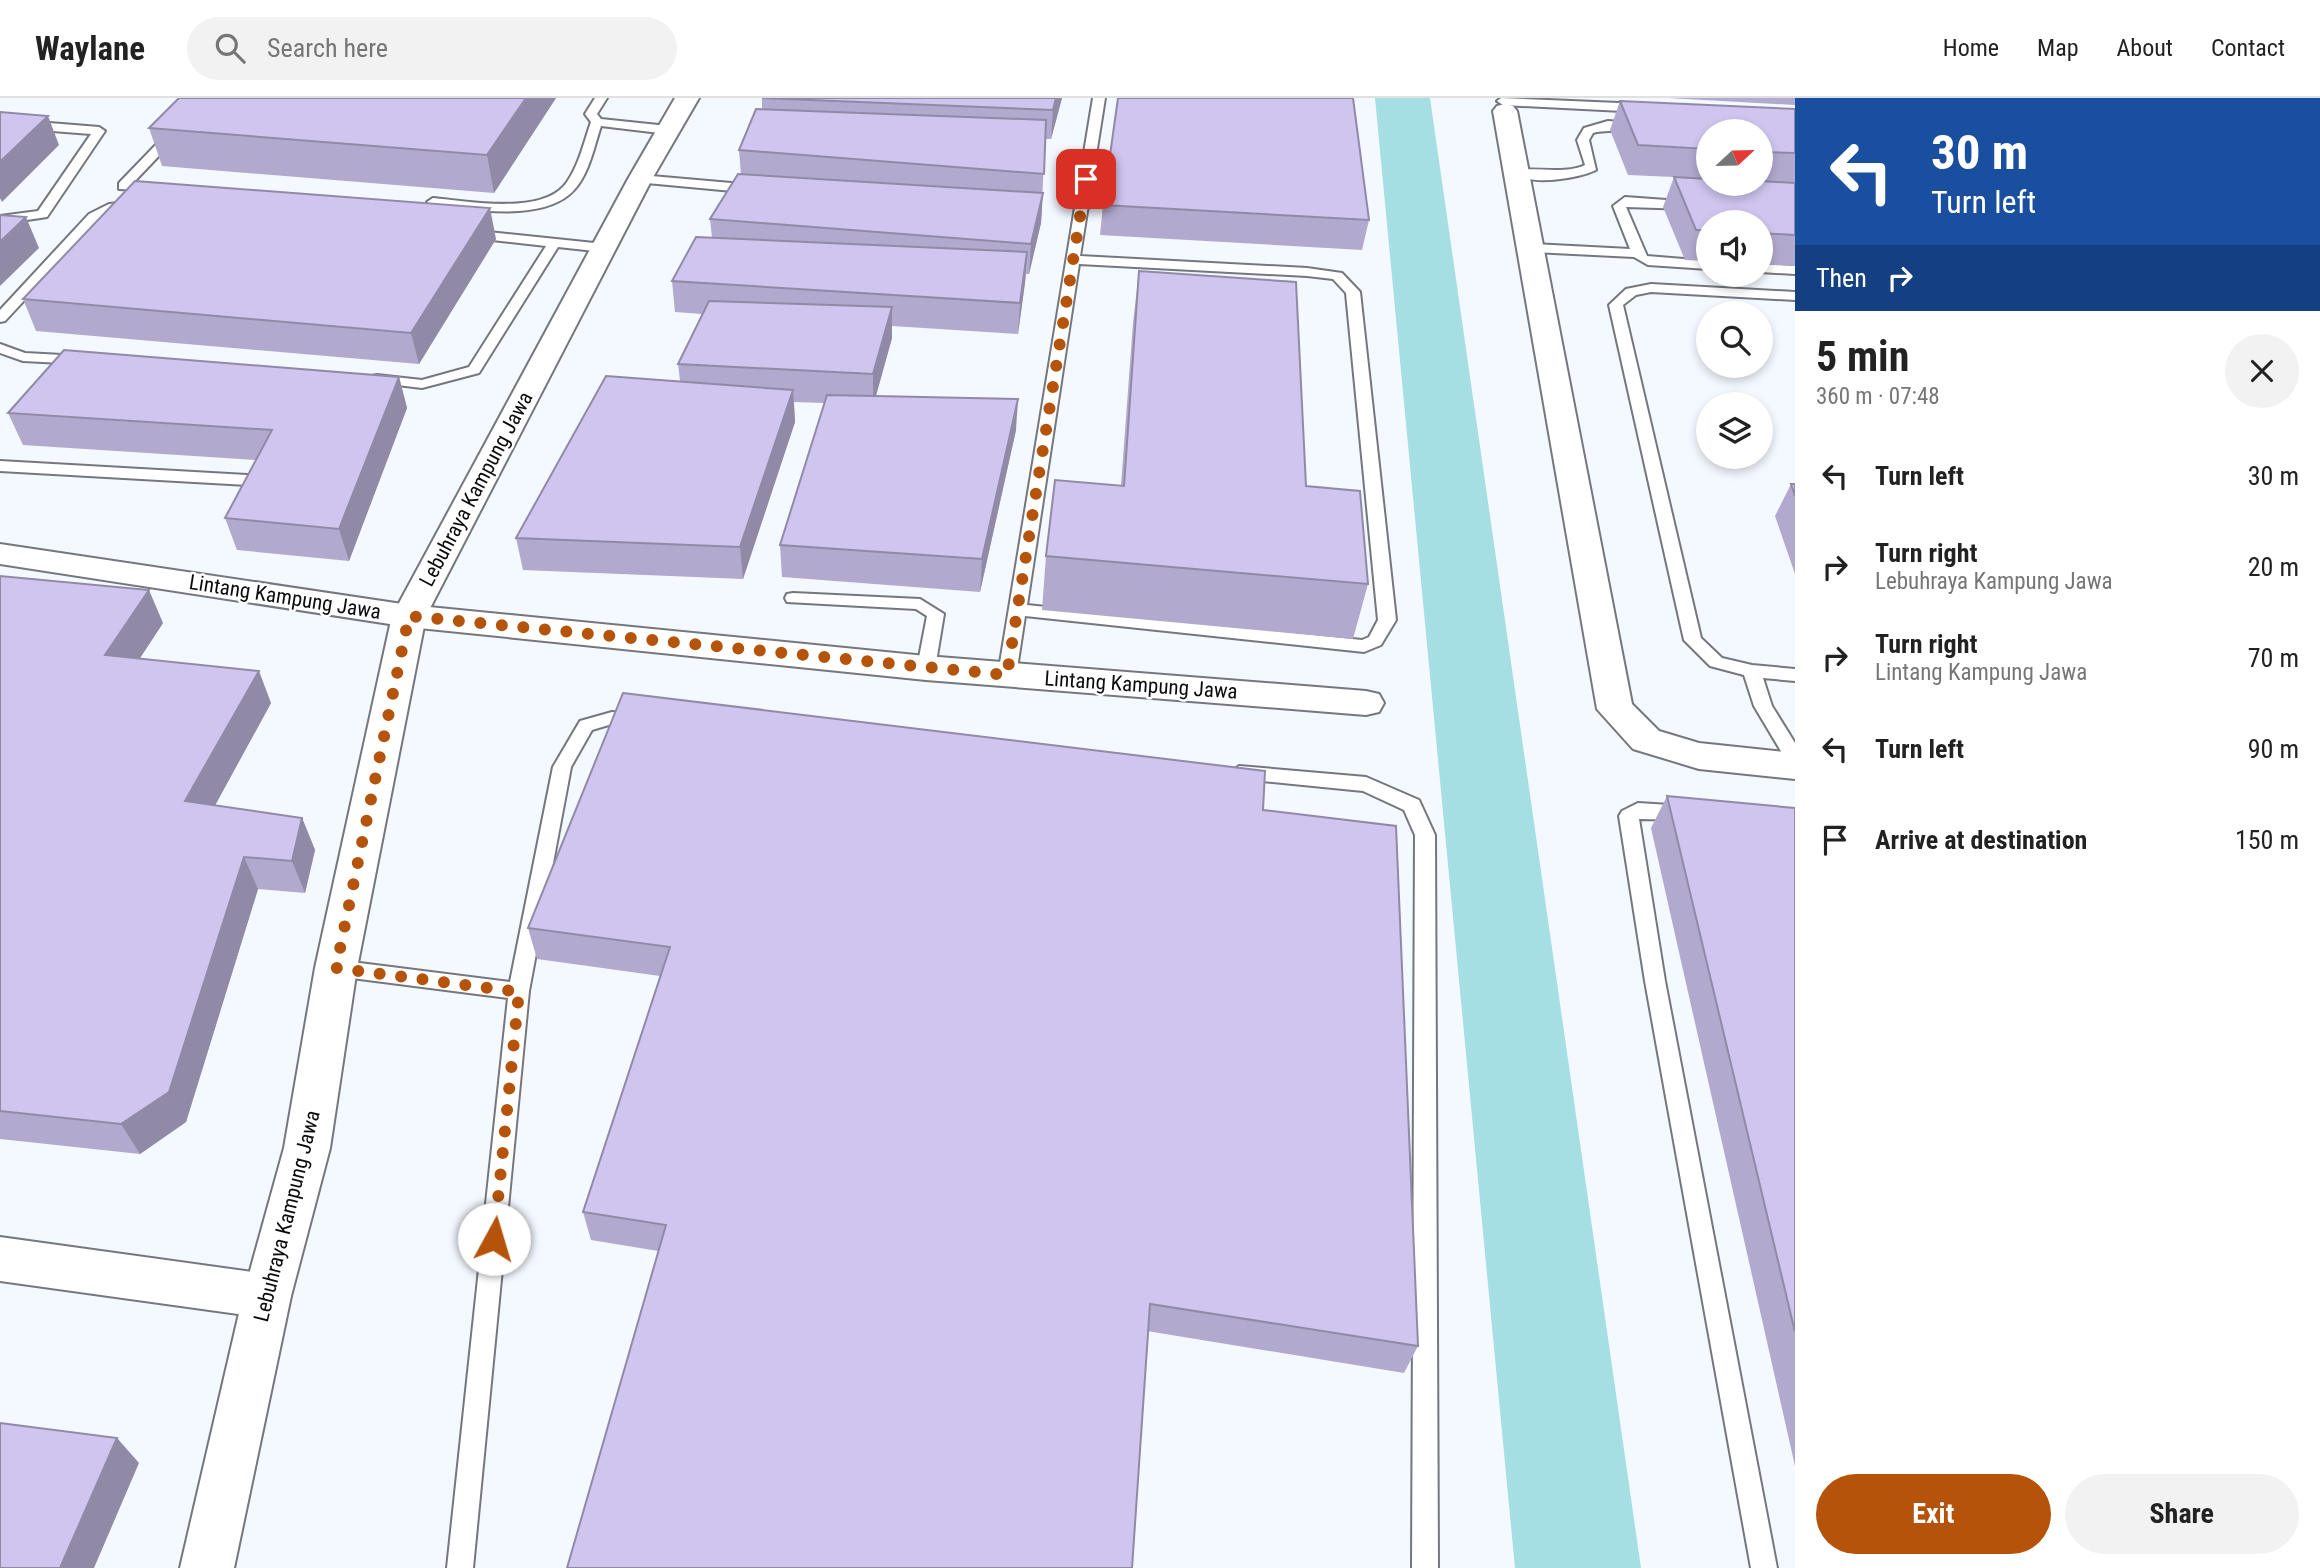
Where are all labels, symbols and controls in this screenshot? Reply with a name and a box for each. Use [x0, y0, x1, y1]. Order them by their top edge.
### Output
search box [187, 17, 677, 80]
text: Waylane [35, 29, 145, 68]
icon: search [211, 29, 249, 67]
text: Search here [267, 33, 388, 63]
text: Home [1943, 34, 1999, 62]
text: Map [2037, 34, 2079, 62]
text: About [2117, 34, 2173, 62]
text: Contact [2211, 34, 2285, 62]
north arrow [1696, 119, 1773, 196]
map controls [1696, 119, 1773, 469]
text: 30 m [1931, 124, 2028, 181]
icon: left [1816, 126, 1907, 217]
pin [1056, 149, 1116, 209]
icon: arrive [1067, 160, 1105, 198]
text: Turn left [1931, 183, 2036, 221]
button: sound [1696, 210, 1773, 287]
icon: right [1881, 259, 1919, 297]
text: Then [1816, 263, 1867, 293]
button: search [1696, 301, 1773, 378]
text: 5 min [1816, 332, 1909, 381]
button: close [2225, 334, 2299, 408]
text: 360 m · 07:48 [1816, 383, 1940, 410]
street label: Lebuhraya Kampung Jawa [414, 388, 538, 590]
button: layers [1696, 392, 1773, 469]
icon: left [1816, 457, 1854, 495]
text: Turn left [1875, 461, 1964, 491]
text: 30 m [2248, 461, 2299, 491]
text: Turn right [1875, 538, 1977, 568]
icon: right [1816, 548, 1854, 586]
text: 20 m [2248, 552, 2299, 582]
text: Lebuhraya Kampung Jawa [1875, 568, 2113, 595]
street label: Lintang Kampung Jawa [187, 570, 383, 624]
text: Turn right [1875, 629, 1977, 659]
icon: right [1816, 639, 1854, 677]
text: 70 m [2248, 643, 2299, 673]
text: Lintang Kampung Jawa [1875, 659, 2087, 686]
street label: Lintang Kampung Jawa [1044, 666, 1238, 704]
icon: left [1816, 730, 1854, 768]
text: Turn left [1875, 734, 1964, 764]
text: 90 m [2248, 734, 2299, 764]
icon: arrive [1816, 821, 1854, 859]
text: Arrive at destination [1875, 825, 2087, 855]
text: 150 m [2235, 825, 2299, 855]
street label: Lebuhraya Kampung Jawa [249, 1108, 325, 1324]
position arrow [457, 1202, 531, 1276]
button: Exit [1816, 1474, 2051, 1554]
button: Share [2065, 1474, 2299, 1554]

